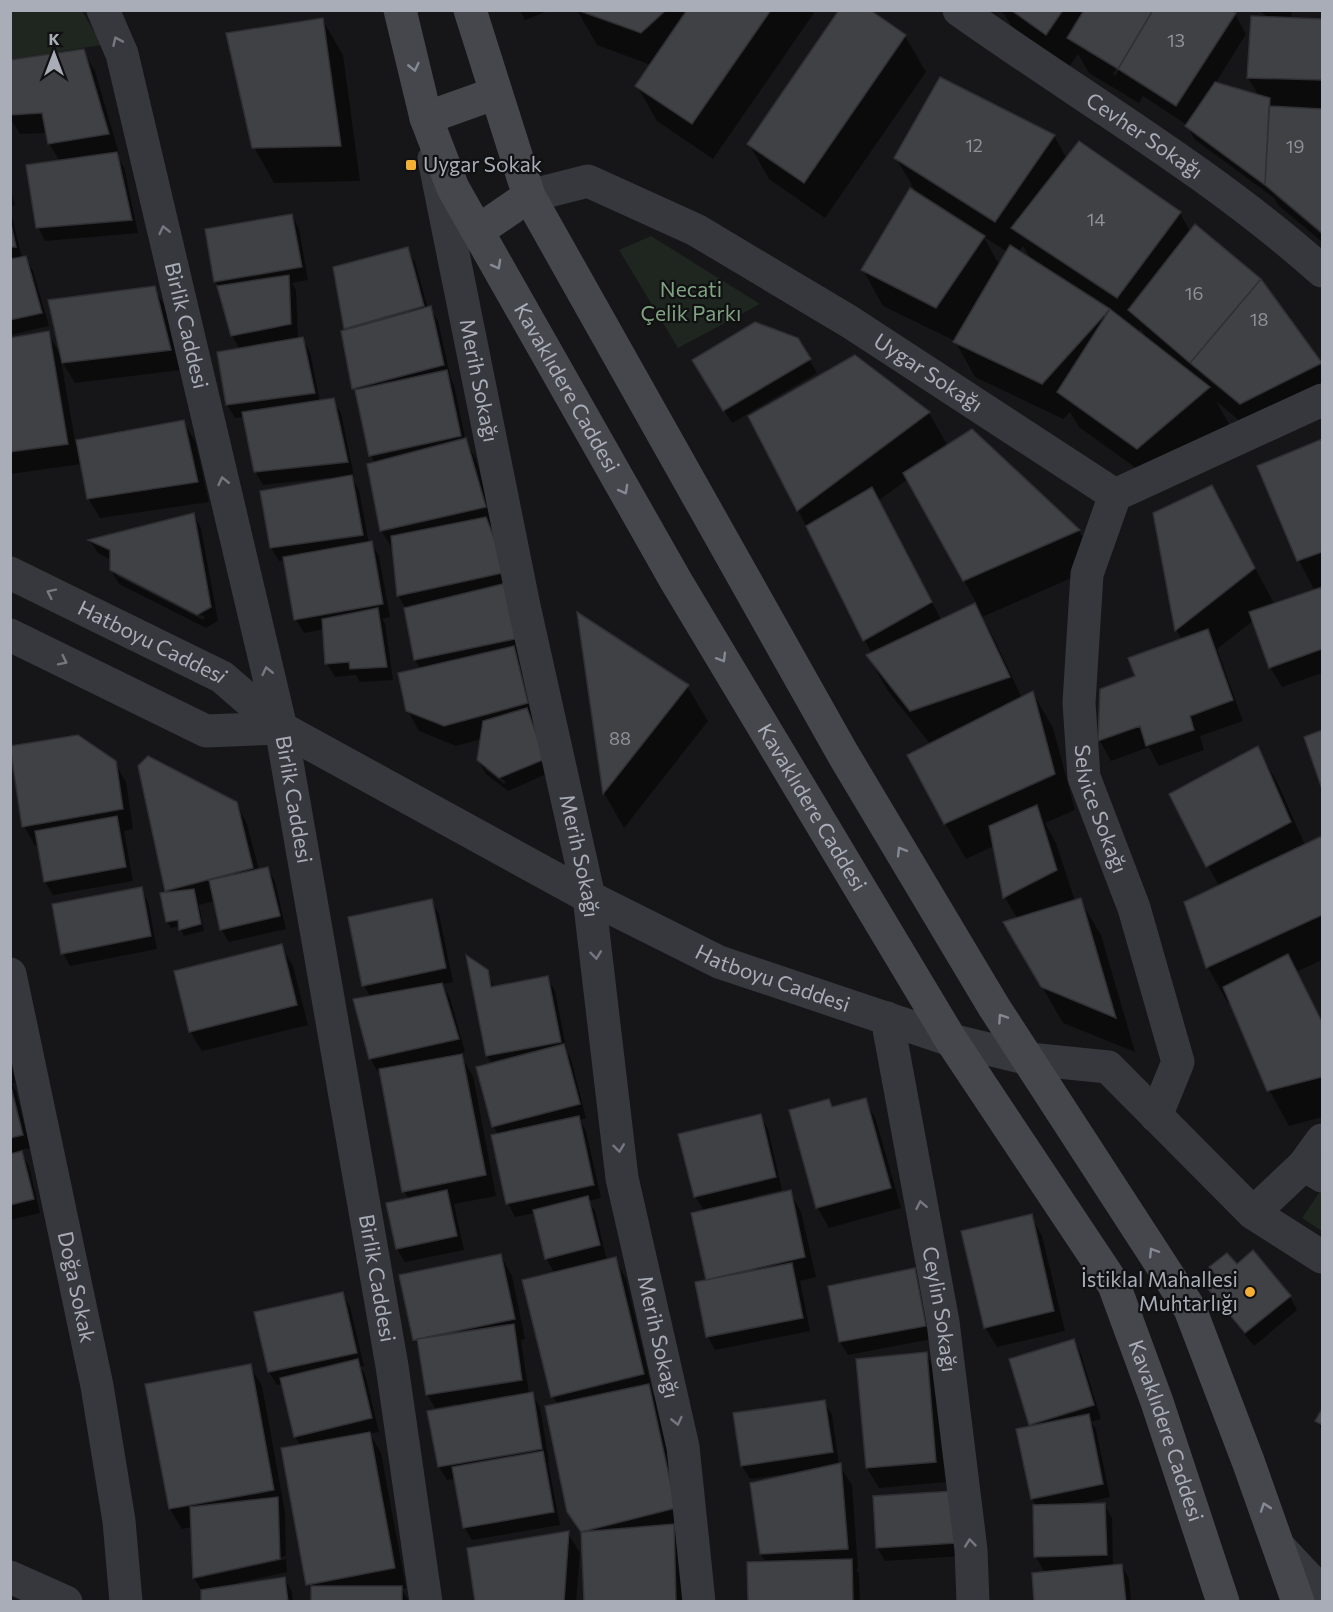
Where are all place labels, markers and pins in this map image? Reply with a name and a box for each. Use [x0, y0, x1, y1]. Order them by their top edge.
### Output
place label: Uygar Sokak [423, 151, 542, 176]
marker: Uygar Sokak [404, 158, 418, 172]
place label: İstiklal Mahallesi Muhtarlığı [1081, 1266, 1238, 1315]
marker: İstiklal Mahallesi Muhtarlığı [1243, 1285, 1257, 1299]

